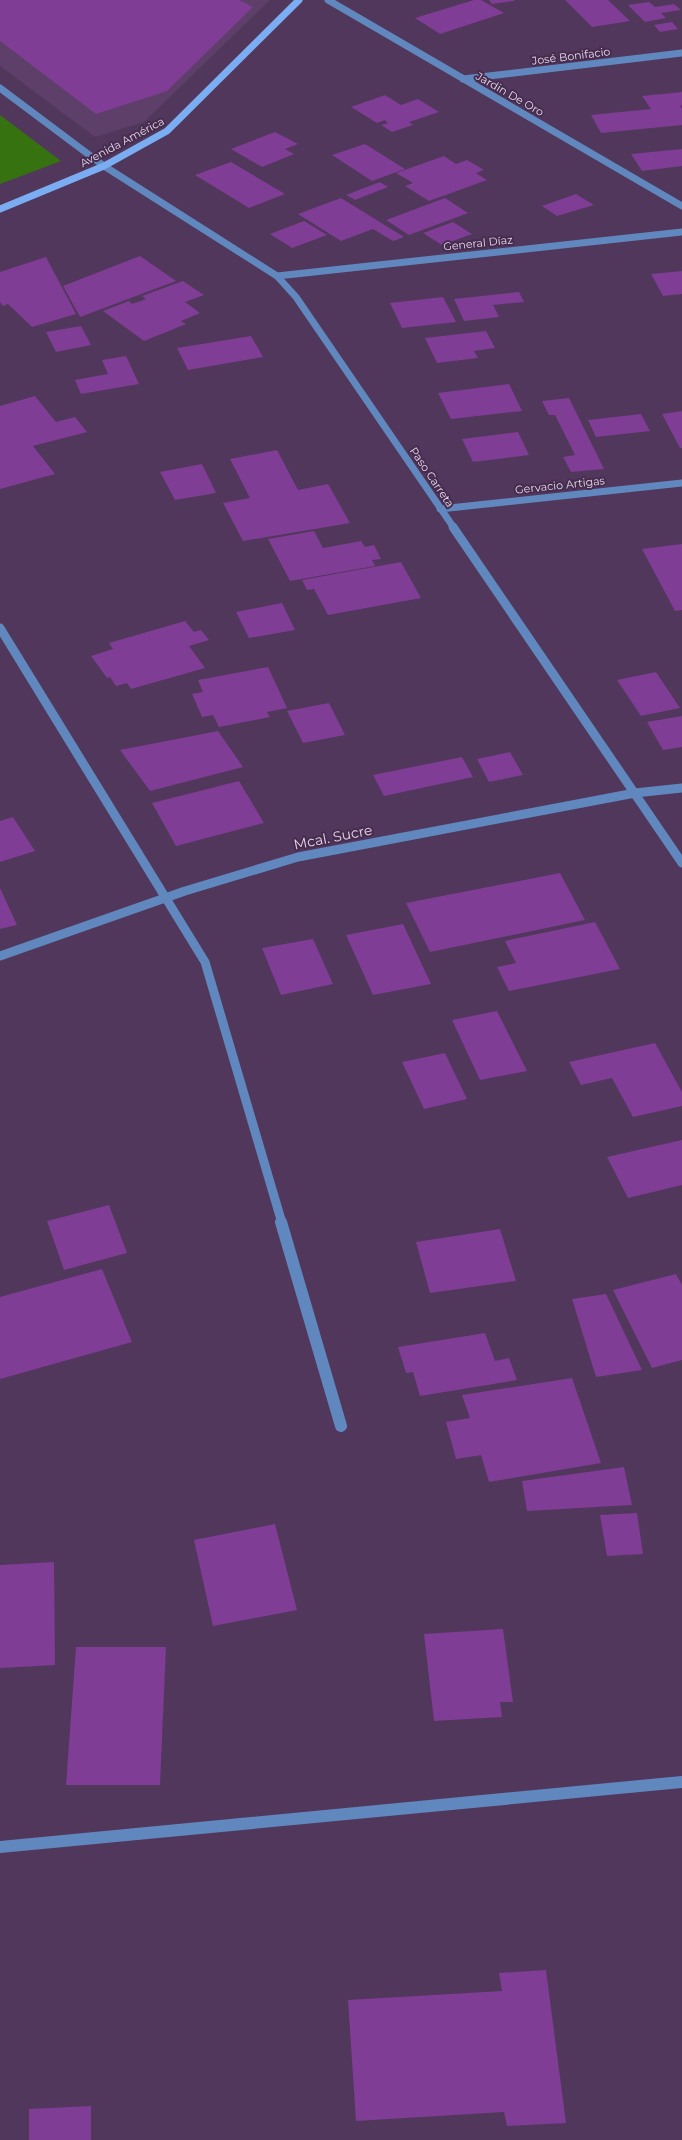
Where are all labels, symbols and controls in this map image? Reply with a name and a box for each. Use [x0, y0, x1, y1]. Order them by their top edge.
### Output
street label: José Bonifacio [530, 44, 611, 68]
street label: Jardin De Oro [473, 68, 547, 119]
street label: Avenida América [77, 114, 167, 170]
street label: General Díaz [443, 232, 514, 254]
street label: Paso Carreta [407, 444, 457, 510]
street label: Gervacio Artigas [514, 473, 606, 497]
street label: Mcal. Sucre [292, 821, 374, 853]

